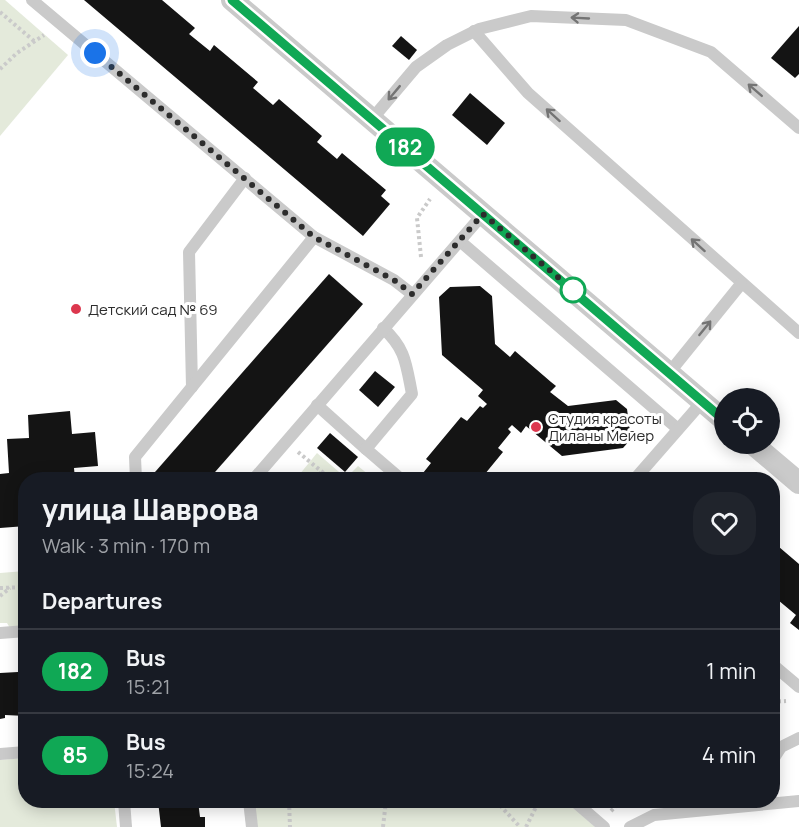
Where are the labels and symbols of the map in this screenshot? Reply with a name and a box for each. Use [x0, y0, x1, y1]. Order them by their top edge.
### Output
one-way arrow [570, 13, 590, 24]
your location [80, 38, 110, 68]
one-way arrow [748, 83, 763, 97]
one-way arrow [387, 85, 401, 100]
one-way arrow [546, 108, 561, 122]
line badge: 182 [370, 128, 440, 166]
one-way arrow [691, 238, 706, 252]
unlabelled marker [560, 277, 586, 303]
place label: Детский сад № 69 [88, 299, 218, 320]
marker: Детский сад № 69 [69, 302, 83, 316]
one-way arrow [699, 321, 712, 337]
place label: Студия красоты Диланы Мейер [548, 408, 662, 446]
marker: Студия красоты Диланы Мейер [529, 420, 543, 434]

